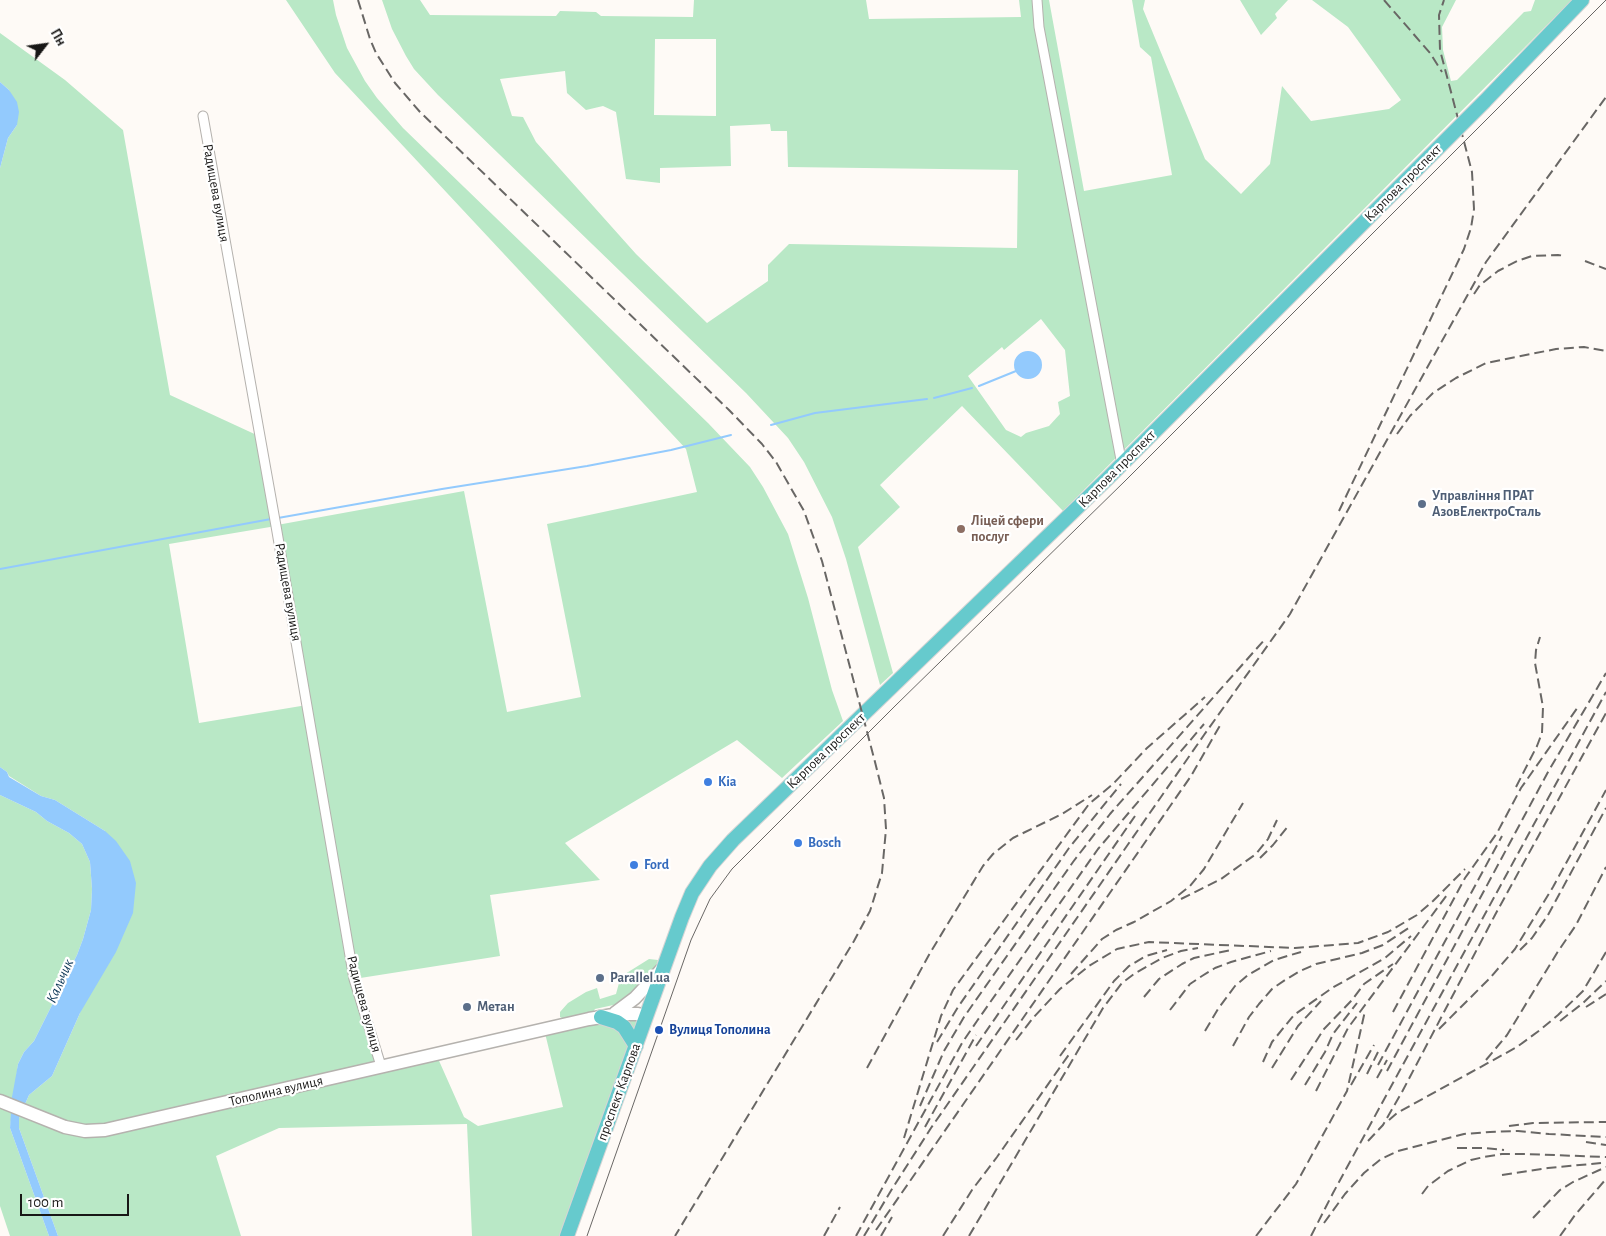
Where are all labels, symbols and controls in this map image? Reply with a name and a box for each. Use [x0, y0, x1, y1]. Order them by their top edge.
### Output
north arrow [20, 20, 70, 70]
text: Пн [48, 27, 68, 48]
street label: Карпова проспект [1361, 141, 1445, 225]
street label: Радищева вулиця [199, 143, 233, 243]
street label: Карпова проспект [1075, 427, 1159, 511]
place label: Управління ПРАТ АзовЕлектроСталь [1432, 488, 1541, 520]
marker: Управління ПРАТ АзовЕлектроСталь [1416, 498, 1428, 510]
place label: Ліцей сфери послуг [971, 513, 1044, 546]
marker: Ліцей сфери послуг [955, 523, 967, 535]
street label: Радищева вулиця [271, 542, 305, 642]
street label: Карпова проспект [783, 709, 869, 793]
place label: Kia [718, 774, 737, 790]
marker: Kia [702, 776, 714, 788]
place label: Bosch [808, 835, 841, 851]
marker: Bosch [792, 837, 804, 849]
place label: Ford [644, 857, 669, 873]
marker: Ford [628, 859, 640, 871]
street label: Радищева вулиця [343, 954, 385, 1054]
water label: Кальчик [42, 956, 78, 1006]
place label: Parallel.ua [610, 970, 670, 986]
marker: Parallel.ua [594, 972, 606, 984]
place label: Метан [477, 999, 515, 1015]
marker: Метан [461, 1001, 473, 1013]
place label: Вулиця Тополина [669, 1022, 771, 1038]
marker: Вулиця Тополина [653, 1024, 665, 1036]
street label: проспект Карпова [594, 1041, 644, 1143]
street label: Тополина вулиця [227, 1072, 325, 1110]
scale bar [22, 1184, 131, 1216]
text: 100 m [28, 1195, 63, 1210]

